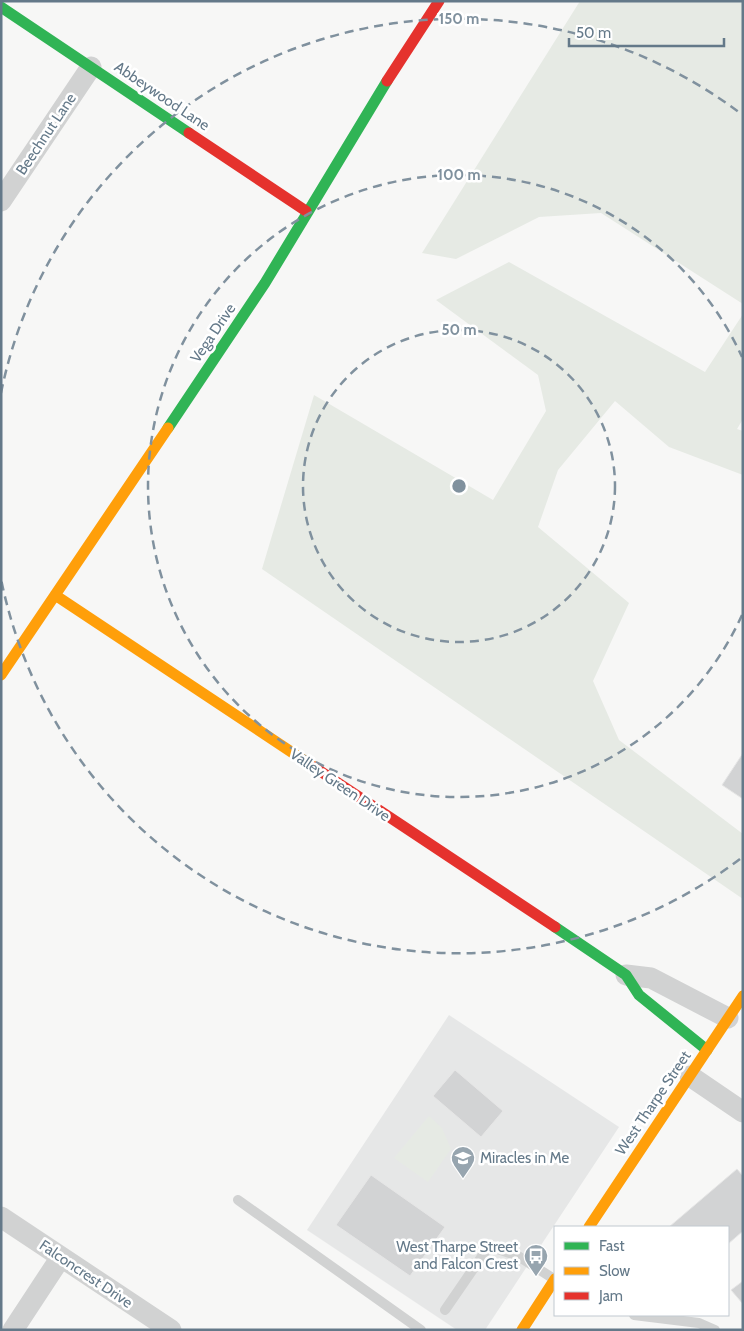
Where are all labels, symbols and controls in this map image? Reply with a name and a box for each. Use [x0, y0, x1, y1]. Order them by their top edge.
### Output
text: 150 m [439, 10, 479, 28]
scale bar [569, 15, 724, 47]
text: 50 m [576, 24, 611, 42]
street label: Abbeywood Lane [111, 58, 213, 135]
street label: Beechnut Lane [12, 89, 80, 178]
text: 100 m [437, 166, 481, 184]
street label: Vega Drive [187, 300, 240, 366]
text: 50 m [441, 321, 477, 339]
centre of rings [450, 477, 468, 495]
street label: Valley Green Drive [287, 745, 394, 825]
street label: West Tharpe Street [611, 1047, 695, 1159]
school or university icon: Miracles in Me [450, 1145, 476, 1179]
place label: Miracles in Me [480, 1149, 570, 1167]
legend [554, 1226, 729, 1316]
street label: Falconcrest Drive [36, 1236, 136, 1312]
text: Fast [599, 1237, 624, 1255]
place label: West Tharpe Street and Falcon Crest [396, 1238, 518, 1273]
bus stop icon: West Tharpe Street and Falcon Crest [523, 1243, 549, 1277]
text: Slow [599, 1262, 630, 1280]
text: Jam [598, 1287, 623, 1305]

